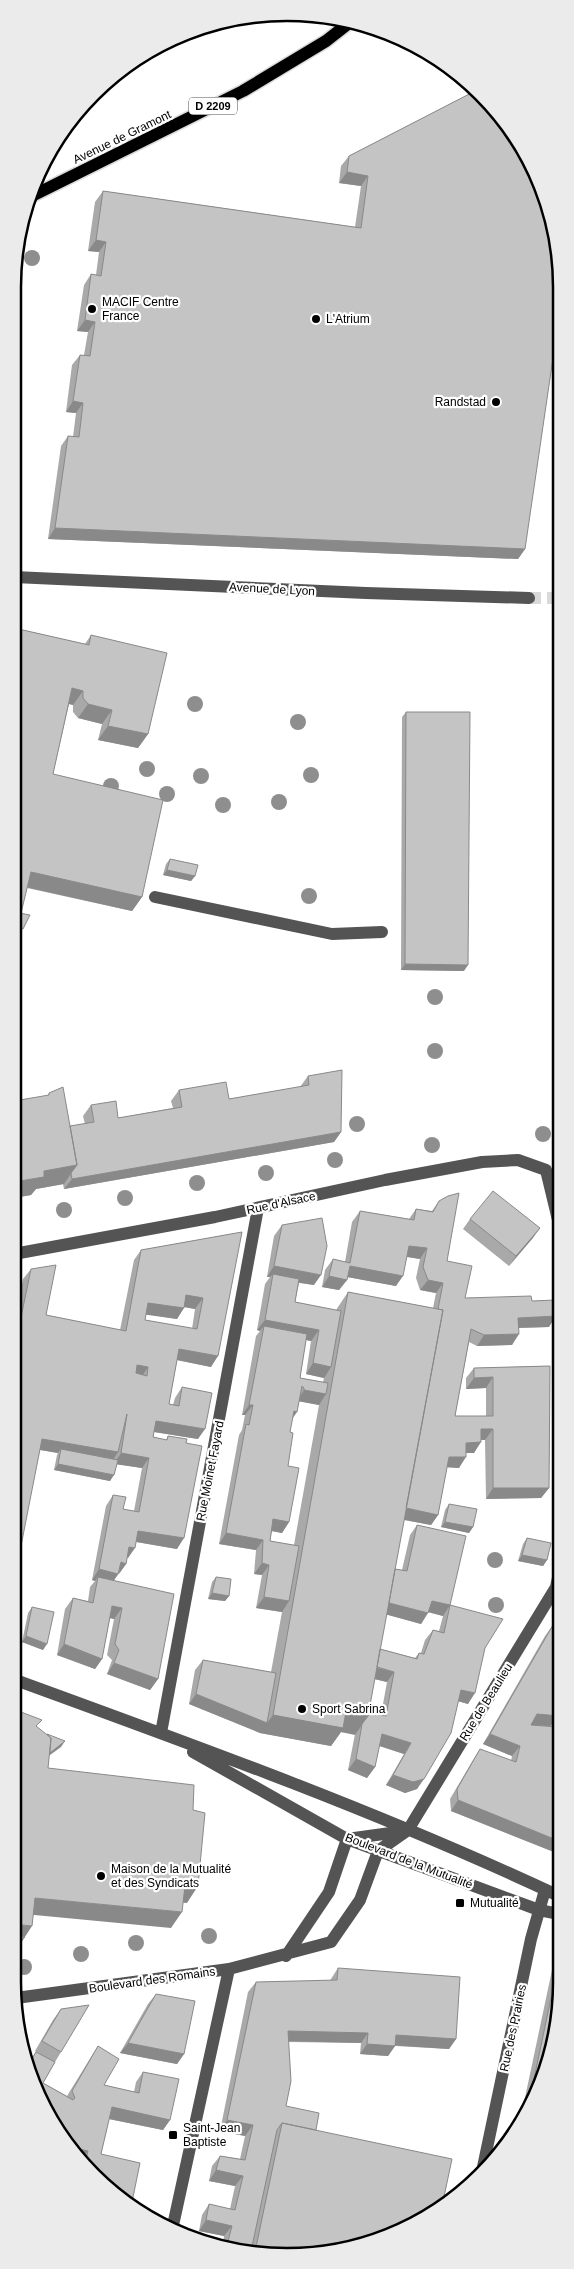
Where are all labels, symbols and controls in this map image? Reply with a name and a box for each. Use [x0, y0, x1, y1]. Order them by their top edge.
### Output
road number: D 2209 [189, 98, 237, 114]
street label: Avenue de Gramont [71, 107, 174, 167]
place label: MACIF Centre France [102, 295, 179, 323]
marker: MACIF Centre France [86, 303, 98, 315]
place label: L'Atrium [326, 312, 370, 326]
marker: L'Atrium [310, 313, 322, 325]
place label: Randstad [435, 395, 486, 409]
marker: Randstad [490, 396, 502, 408]
street label: Avenue de Lyon [229, 580, 315, 598]
street label: Rue d'Alsace [245, 1189, 317, 1217]
street label: Rue Moinet Fayard [193, 1420, 227, 1522]
street label: Rue de Beaulieu [457, 1661, 515, 1743]
place label: Sport Sabrina [312, 1702, 386, 1716]
marker: Sport Sabrina [296, 1703, 308, 1715]
street label: Boulevard de la Mutualité [343, 1830, 475, 1892]
place label: Maison de la Mutualité et des Syndicats [111, 1862, 231, 1890]
marker: Maison de la Mutualité et des Syndicats [95, 1870, 107, 1882]
place label: Mutualité [470, 1896, 519, 1910]
marker: Mutualité [454, 1897, 466, 1909]
street label: Boulevard des Romains [88, 1964, 216, 1996]
street label: Rue des Prairies [497, 1983, 529, 2073]
place label: Saint-Jean Baptiste [183, 2121, 240, 2149]
marker: Saint-Jean Baptiste [167, 2129, 179, 2141]

